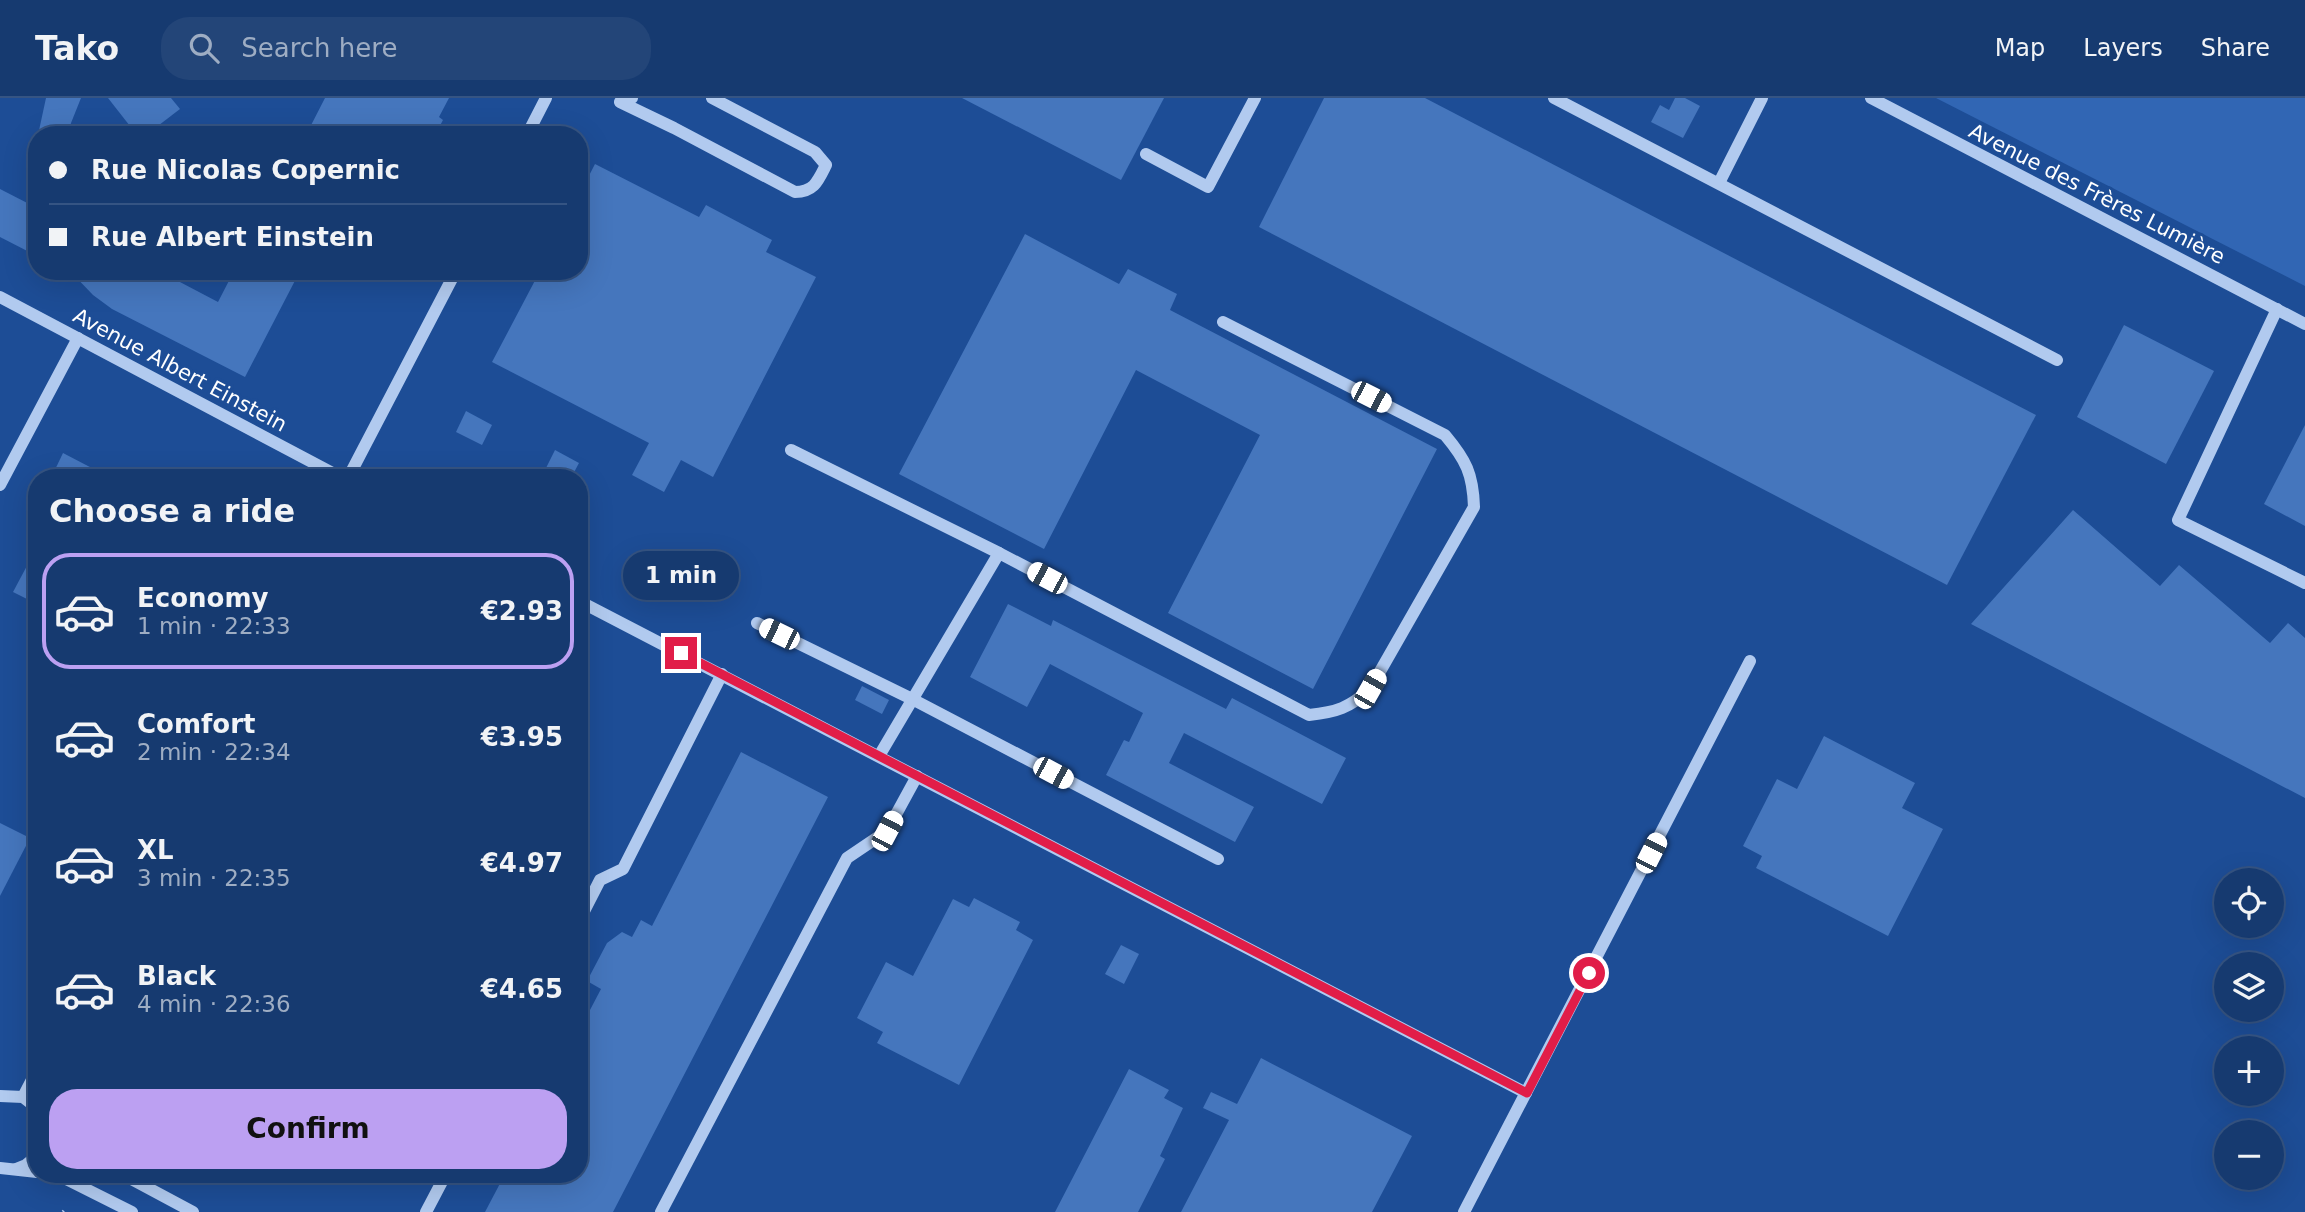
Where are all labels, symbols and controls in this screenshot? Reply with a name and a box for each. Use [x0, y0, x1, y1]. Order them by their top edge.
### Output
search box [161, 17, 651, 80]
text: Tako [35, 29, 119, 68]
icon: search [185, 29, 223, 67]
text: Search here [241, 33, 397, 63]
text: Map [1995, 34, 2045, 62]
text: Layers [2083, 34, 2163, 62]
text: Share [2201, 34, 2270, 62]
street label: Avenue des Frères Lumière [1965, 119, 2229, 269]
text: Rue Nicolas Copernic [91, 155, 400, 185]
text: Rue Albert Einstein [91, 222, 374, 252]
street label: Avenue Albert Einstein [69, 303, 291, 437]
car [1348, 378, 1395, 416]
text: Choose a ride [49, 492, 295, 530]
callout: 1 min [623, 552, 739, 601]
car [1024, 559, 1071, 597]
text: 1 min [645, 562, 717, 588]
icon: car [53, 580, 116, 643]
text: Economy [137, 583, 268, 613]
text: €2.93 [481, 596, 563, 626]
text: 1 min · 22:33 [137, 613, 291, 639]
car [756, 615, 803, 653]
route end [665, 637, 697, 669]
car [1351, 666, 1390, 712]
icon: car [53, 706, 116, 769]
text: Comfort [137, 709, 255, 739]
text: €3.95 [481, 722, 563, 752]
text: 2 min · 22:34 [137, 739, 291, 765]
car [1030, 754, 1077, 792]
car [868, 808, 907, 854]
car [1633, 830, 1670, 876]
icon: car [53, 832, 116, 895]
text: XL [137, 835, 174, 865]
text: €4.97 [481, 848, 563, 878]
text: 3 min · 22:35 [137, 865, 291, 891]
map controls [2214, 868, 2284, 1190]
button: locate [2214, 868, 2284, 938]
button: layers [2214, 952, 2284, 1022]
route start [1573, 957, 1605, 989]
icon: car [53, 958, 116, 1021]
text: Black [137, 961, 216, 991]
text: €4.65 [481, 974, 563, 1004]
text: 4 min · 22:36 [137, 991, 291, 1017]
button: + [2214, 1036, 2284, 1106]
button: Confirm [49, 1089, 567, 1169]
button: − [2214, 1120, 2284, 1190]

